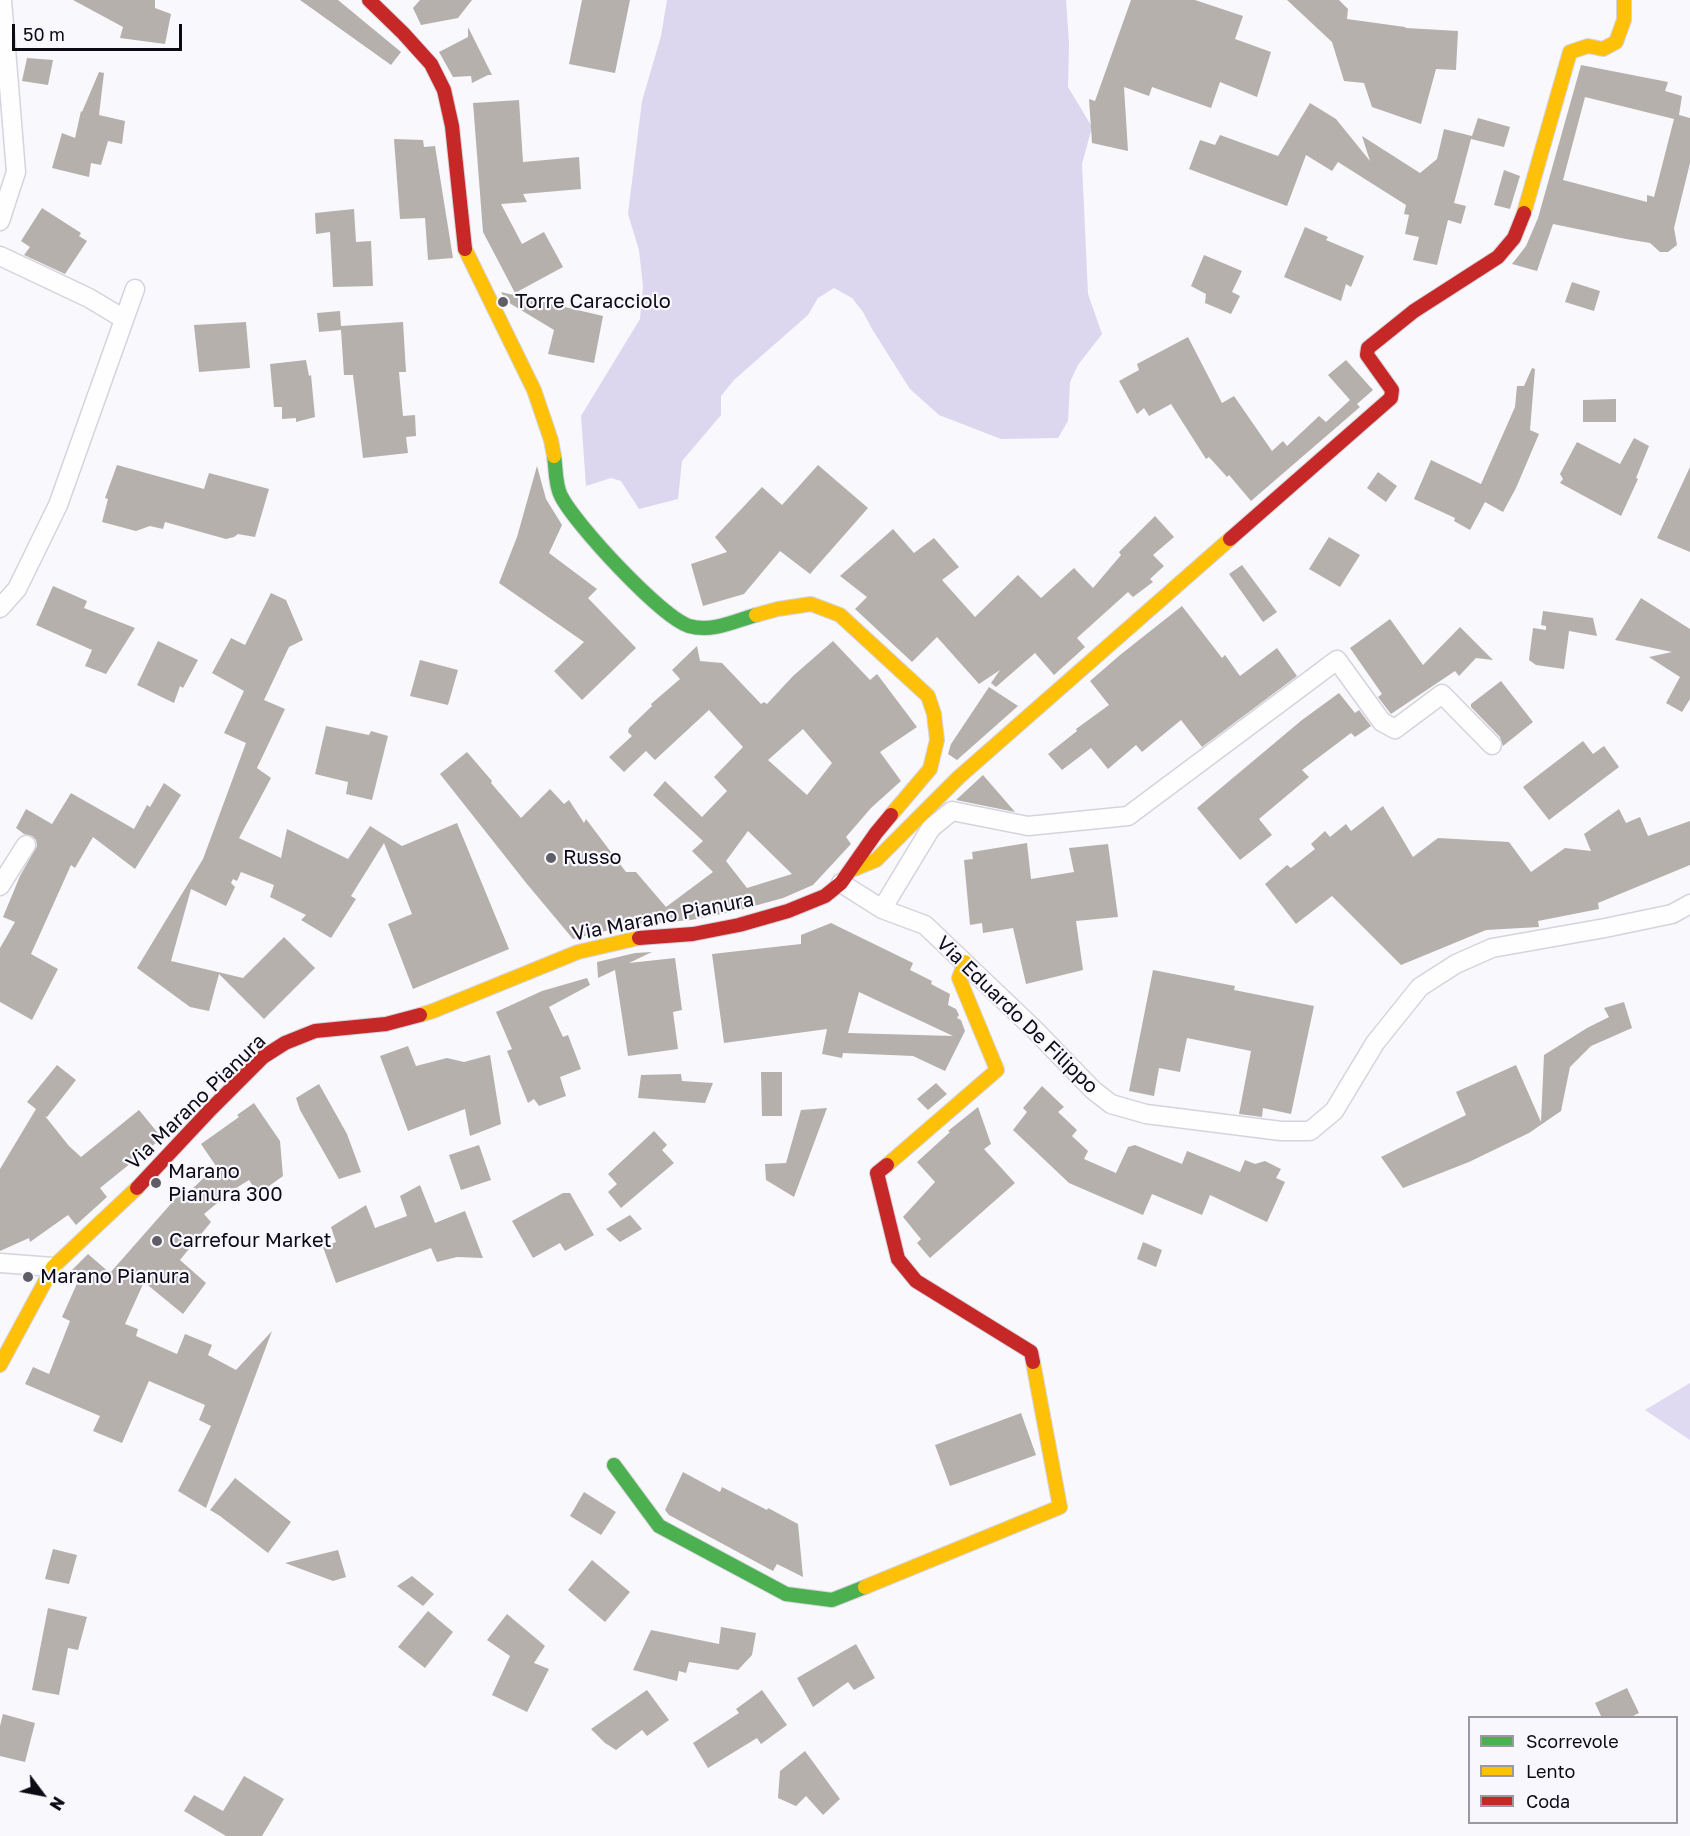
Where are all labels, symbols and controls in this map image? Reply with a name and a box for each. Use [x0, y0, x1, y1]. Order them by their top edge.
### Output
scale bar [15, 12, 184, 50]
text: 50 m [23, 23, 65, 45]
place label: Torre Caracciolo [515, 290, 671, 314]
marker: Torre Caracciolo [496, 295, 510, 309]
place label: Russo [563, 846, 621, 870]
marker: Russo [544, 851, 558, 865]
street label: Via Marano Pianura [570, 888, 756, 946]
street label: Via Eduardo De Filippo [931, 931, 1103, 1099]
street label: Via Marano Pianura [121, 1029, 271, 1175]
place label: Marano Pianura 300 [168, 1160, 283, 1207]
marker: Marano Pianura 300 [149, 1176, 163, 1190]
place label: Carrefour Market [169, 1229, 331, 1253]
marker: Carrefour Market [150, 1234, 164, 1248]
place label: Marano Pianura [40, 1265, 190, 1289]
marker: Marano Pianura [21, 1270, 35, 1284]
legend [1468, 1716, 1678, 1824]
text: Scorrevole [1526, 1730, 1619, 1752]
text: Lento [1526, 1760, 1575, 1782]
north arrow [12, 1764, 72, 1824]
text: Coda [1526, 1790, 1570, 1812]
text: N [46, 1793, 69, 1814]

